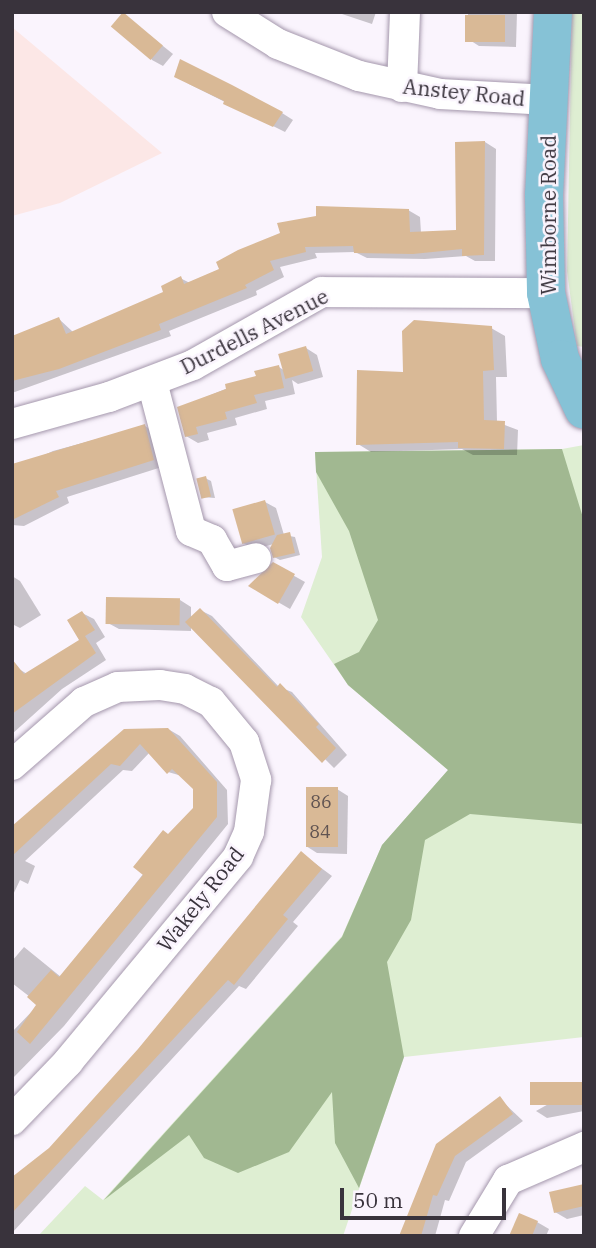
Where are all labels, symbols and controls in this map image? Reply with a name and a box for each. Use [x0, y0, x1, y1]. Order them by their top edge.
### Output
street label: Anstey Road [402, 73, 526, 111]
street label: Wimborne Road [535, 135, 561, 295]
street label: Durdells Avenue [176, 283, 332, 379]
house number: 86 [310, 791, 332, 813]
house number: 84 [309, 821, 331, 843]
street label: Wakely Road [151, 842, 249, 956]
scale bar [344, 1174, 510, 1218]
text: 50 m [353, 1186, 403, 1214]

